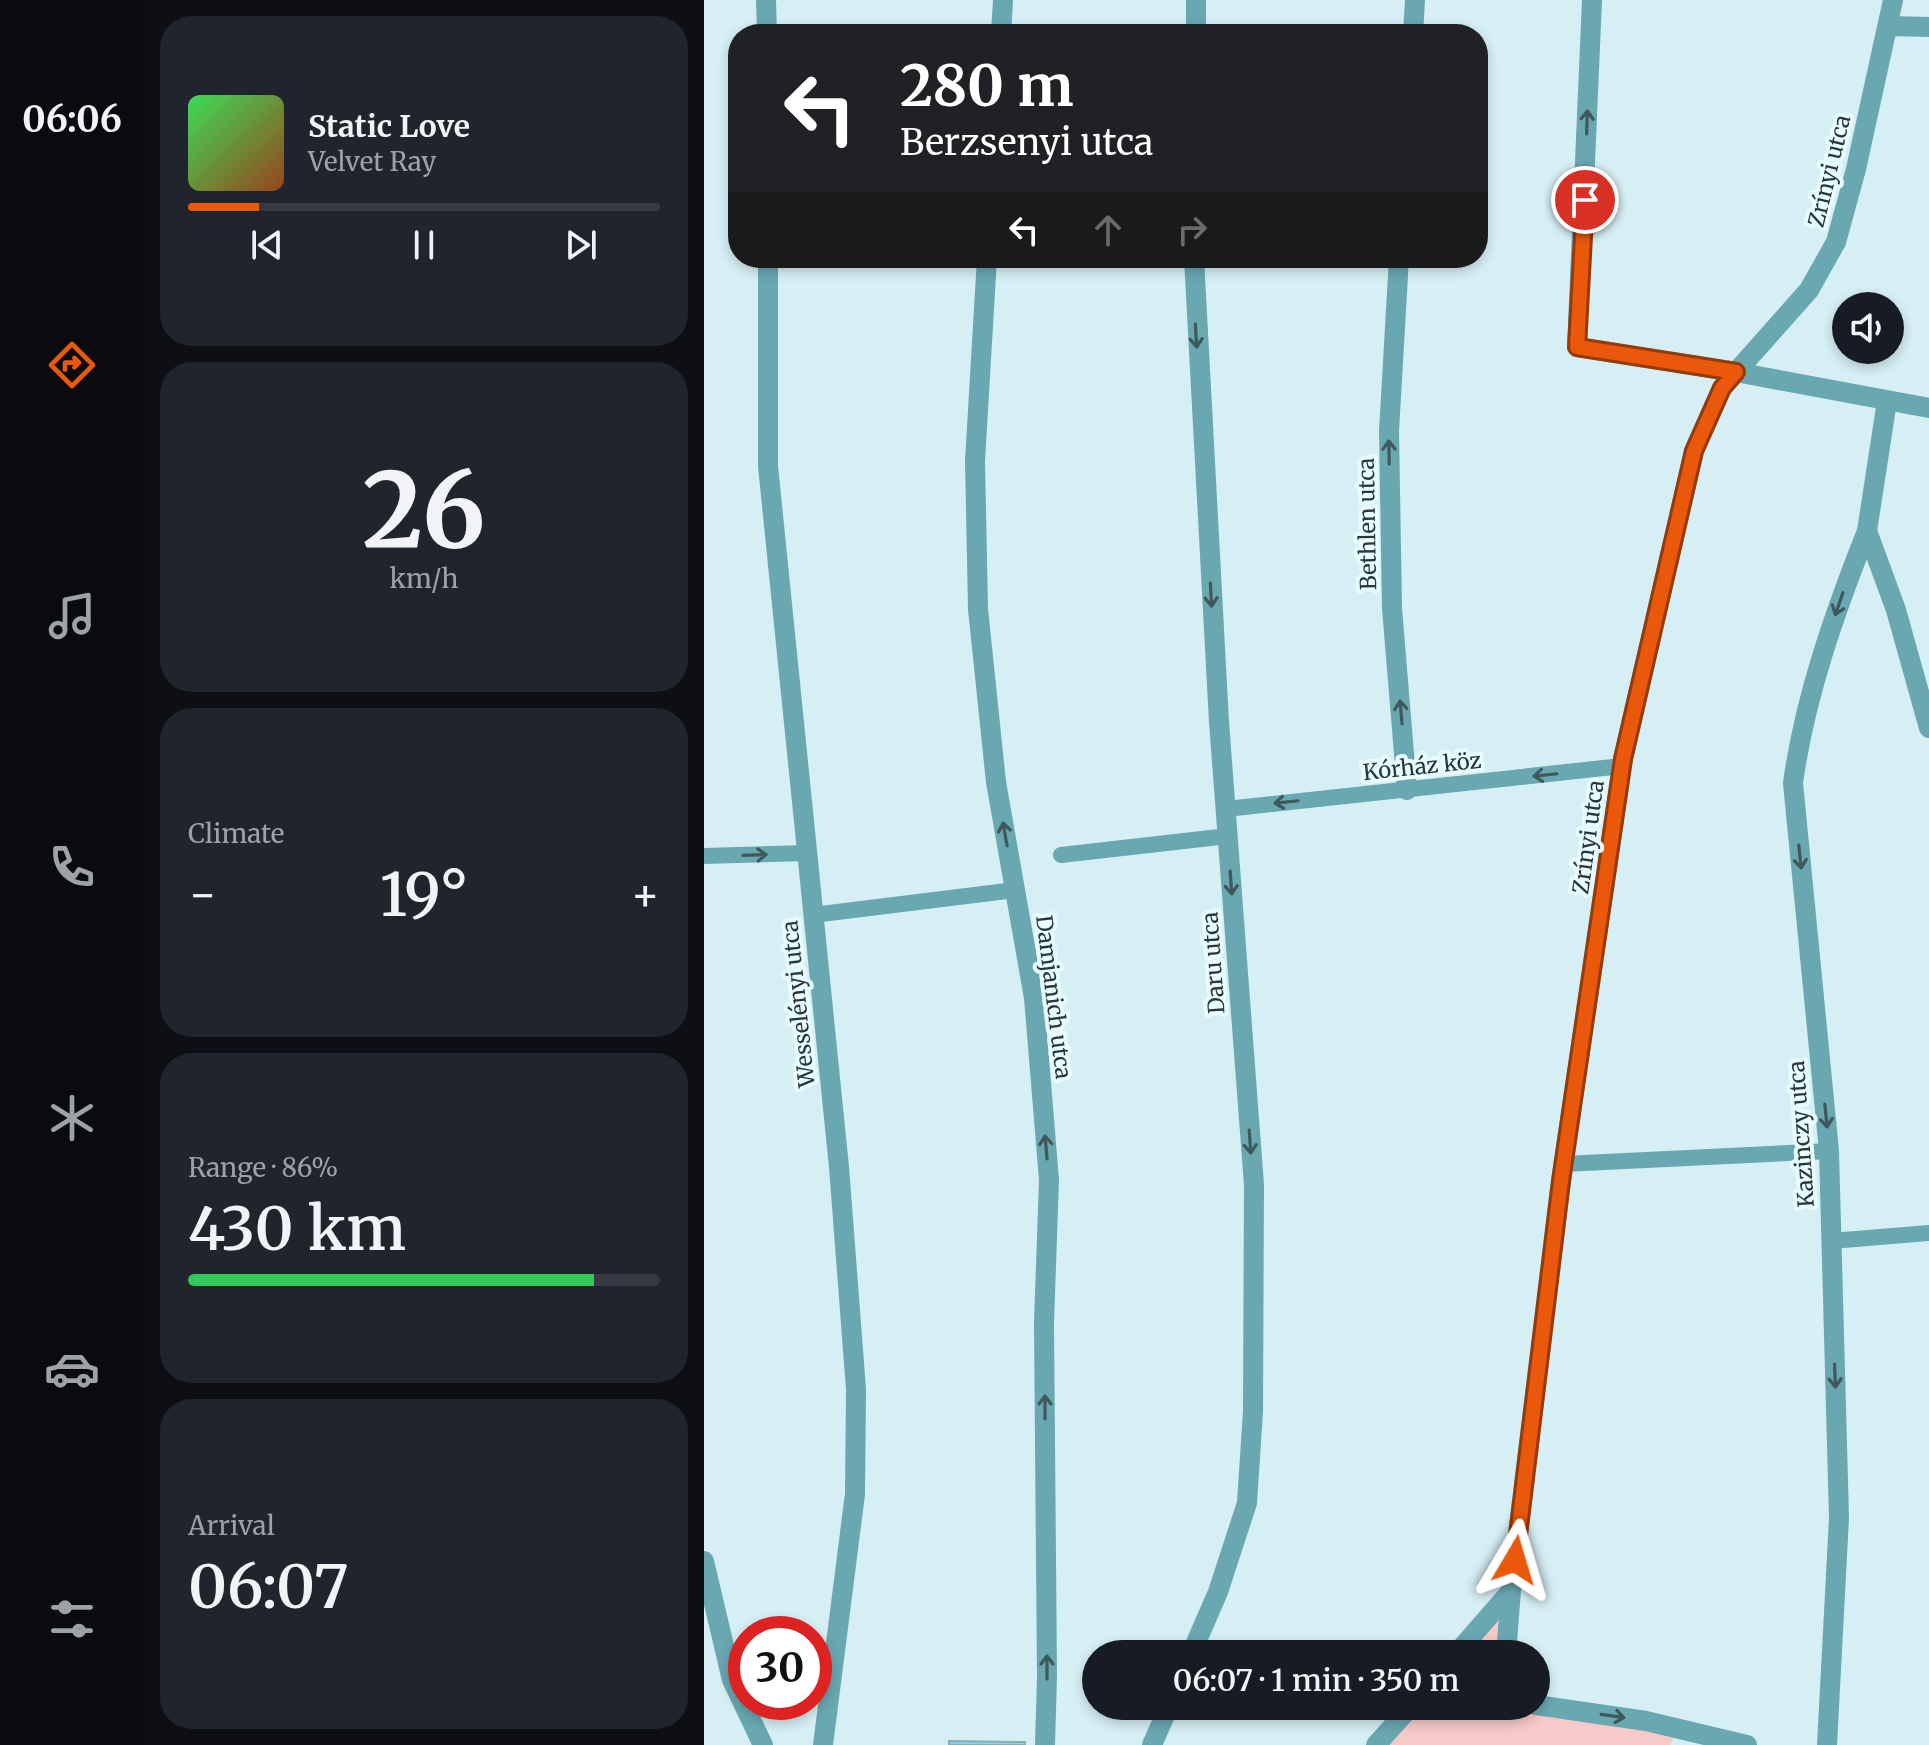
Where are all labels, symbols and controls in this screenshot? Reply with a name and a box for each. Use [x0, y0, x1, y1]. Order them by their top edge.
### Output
text: 280 m [900, 51, 1074, 121]
icon: left [768, 56, 872, 160]
text: 06:06 [22, 97, 122, 142]
text: Static Love [308, 107, 470, 145]
one-way arrow [1580, 109, 1595, 136]
street label: Zrínyi utca [1802, 112, 1857, 230]
text: Berzsenyi utca [900, 120, 1153, 165]
text: Velvet Ray [308, 145, 436, 178]
pin [1551, 166, 1619, 234]
icon: arrive [1563, 178, 1607, 222]
icon: left [1002, 208, 1046, 252]
icon: ahead [1086, 208, 1130, 252]
icon: right [1170, 208, 1214, 252]
icon: previous [245, 223, 289, 267]
icon: pause [402, 223, 446, 267]
icon: next [559, 223, 603, 267]
map controls [1832, 292, 1904, 364]
button: sound [1832, 292, 1904, 364]
one-way arrow [1189, 322, 1204, 349]
icon: directions [44, 337, 100, 393]
one-way arrow [1381, 439, 1397, 466]
text: 26 [362, 445, 486, 575]
street label: Bethlen utca [1352, 457, 1382, 590]
text: km/h [390, 562, 458, 595]
one-way arrow [1204, 582, 1219, 608]
icon: music [44, 588, 100, 644]
one-way arrow [1830, 591, 1845, 616]
one-way arrow [1393, 699, 1408, 726]
street label: Kórház köz [1361, 746, 1483, 786]
one-way arrow [1532, 767, 1559, 782]
street label: Zrínyi utca [1566, 778, 1610, 896]
one-way arrow [1273, 795, 1300, 810]
text: Climate [188, 817, 284, 850]
one-way arrow [997, 822, 1012, 847]
icon: phone [44, 839, 100, 895]
one-way arrow [1793, 843, 1808, 870]
one-way arrow [741, 847, 768, 862]
text: 19° [380, 857, 468, 932]
text: − [188, 867, 217, 922]
text: + [631, 867, 660, 922]
one-way arrow [1224, 869, 1239, 896]
street label: Daru utca [1195, 911, 1231, 1015]
street label: Damjanich utca [1030, 914, 1078, 1081]
street label: Wesselényi utca [775, 919, 821, 1090]
street label: Kazinczy utca [1782, 1060, 1820, 1208]
icon: climate [44, 1090, 100, 1146]
one-way arrow [1819, 1102, 1834, 1129]
one-way arrow [1243, 1128, 1258, 1155]
one-way arrow [1038, 1134, 1053, 1161]
text: Range · 86% [188, 1151, 338, 1184]
text: 430 km [188, 1191, 406, 1266]
icon: car [44, 1341, 100, 1397]
one-way arrow [1827, 1362, 1842, 1389]
one-way arrow [1037, 1394, 1053, 1421]
text: Arrival [188, 1509, 275, 1542]
position arrow [1473, 1518, 1557, 1602]
text: 06:07 [188, 1549, 349, 1624]
icon: filters [44, 1591, 100, 1647]
speed limit sign: 30 [728, 1616, 832, 1720]
one-way arrow [1039, 1654, 1055, 1681]
text: 06:07 · 1 min · 350 m [1173, 1661, 1459, 1699]
one-way arrow [1600, 1709, 1625, 1724]

